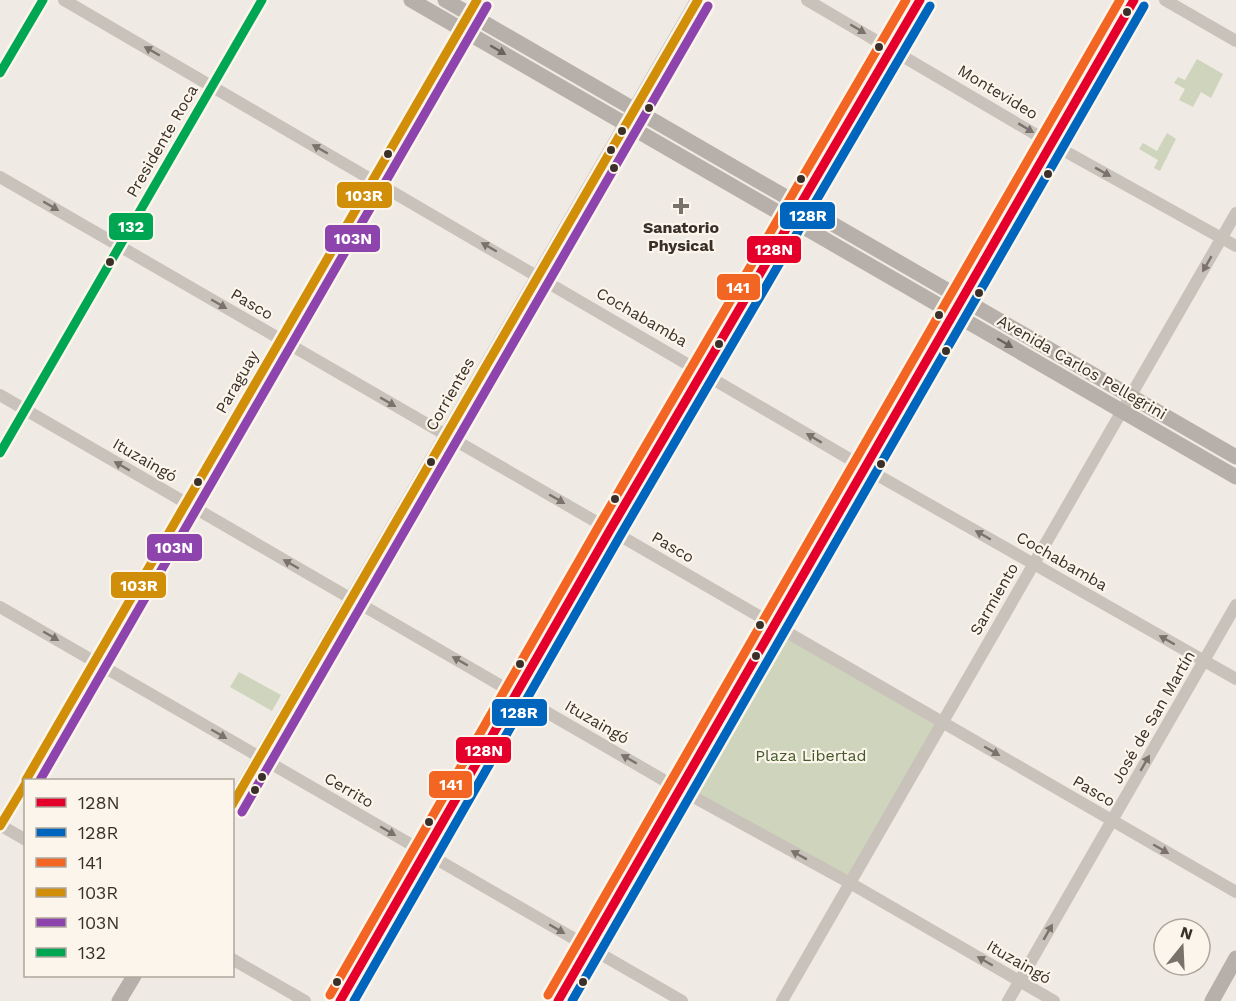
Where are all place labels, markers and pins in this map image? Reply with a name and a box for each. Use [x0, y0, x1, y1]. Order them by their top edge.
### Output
unlabelled marker [1121, 6, 1133, 18]
unlabelled marker [873, 41, 885, 53]
unlabelled marker [643, 102, 655, 114]
unlabelled marker [616, 125, 628, 137]
unlabelled marker [605, 144, 617, 156]
unlabelled marker [382, 148, 394, 160]
unlabelled marker [608, 162, 620, 174]
unlabelled marker [1042, 168, 1054, 180]
unlabelled marker [795, 173, 807, 185]
marker: Sanatorio Physical [672, 197, 690, 215]
place label: Sanatorio Physical [643, 218, 719, 255]
unlabelled marker [104, 256, 116, 268]
unlabelled marker [973, 287, 985, 299]
unlabelled marker [933, 309, 945, 321]
unlabelled marker [713, 338, 725, 350]
unlabelled marker [940, 345, 952, 357]
unlabelled marker [425, 456, 437, 468]
unlabelled marker [875, 458, 887, 470]
unlabelled marker [192, 476, 204, 488]
unlabelled marker [609, 493, 621, 505]
unlabelled marker [754, 619, 766, 631]
unlabelled marker [750, 650, 762, 662]
unlabelled marker [514, 658, 526, 670]
unlabelled marker [256, 771, 268, 783]
unlabelled marker [249, 784, 261, 796]
unlabelled marker [423, 816, 435, 828]
unlabelled marker [331, 976, 343, 988]
unlabelled marker [577, 976, 589, 988]

